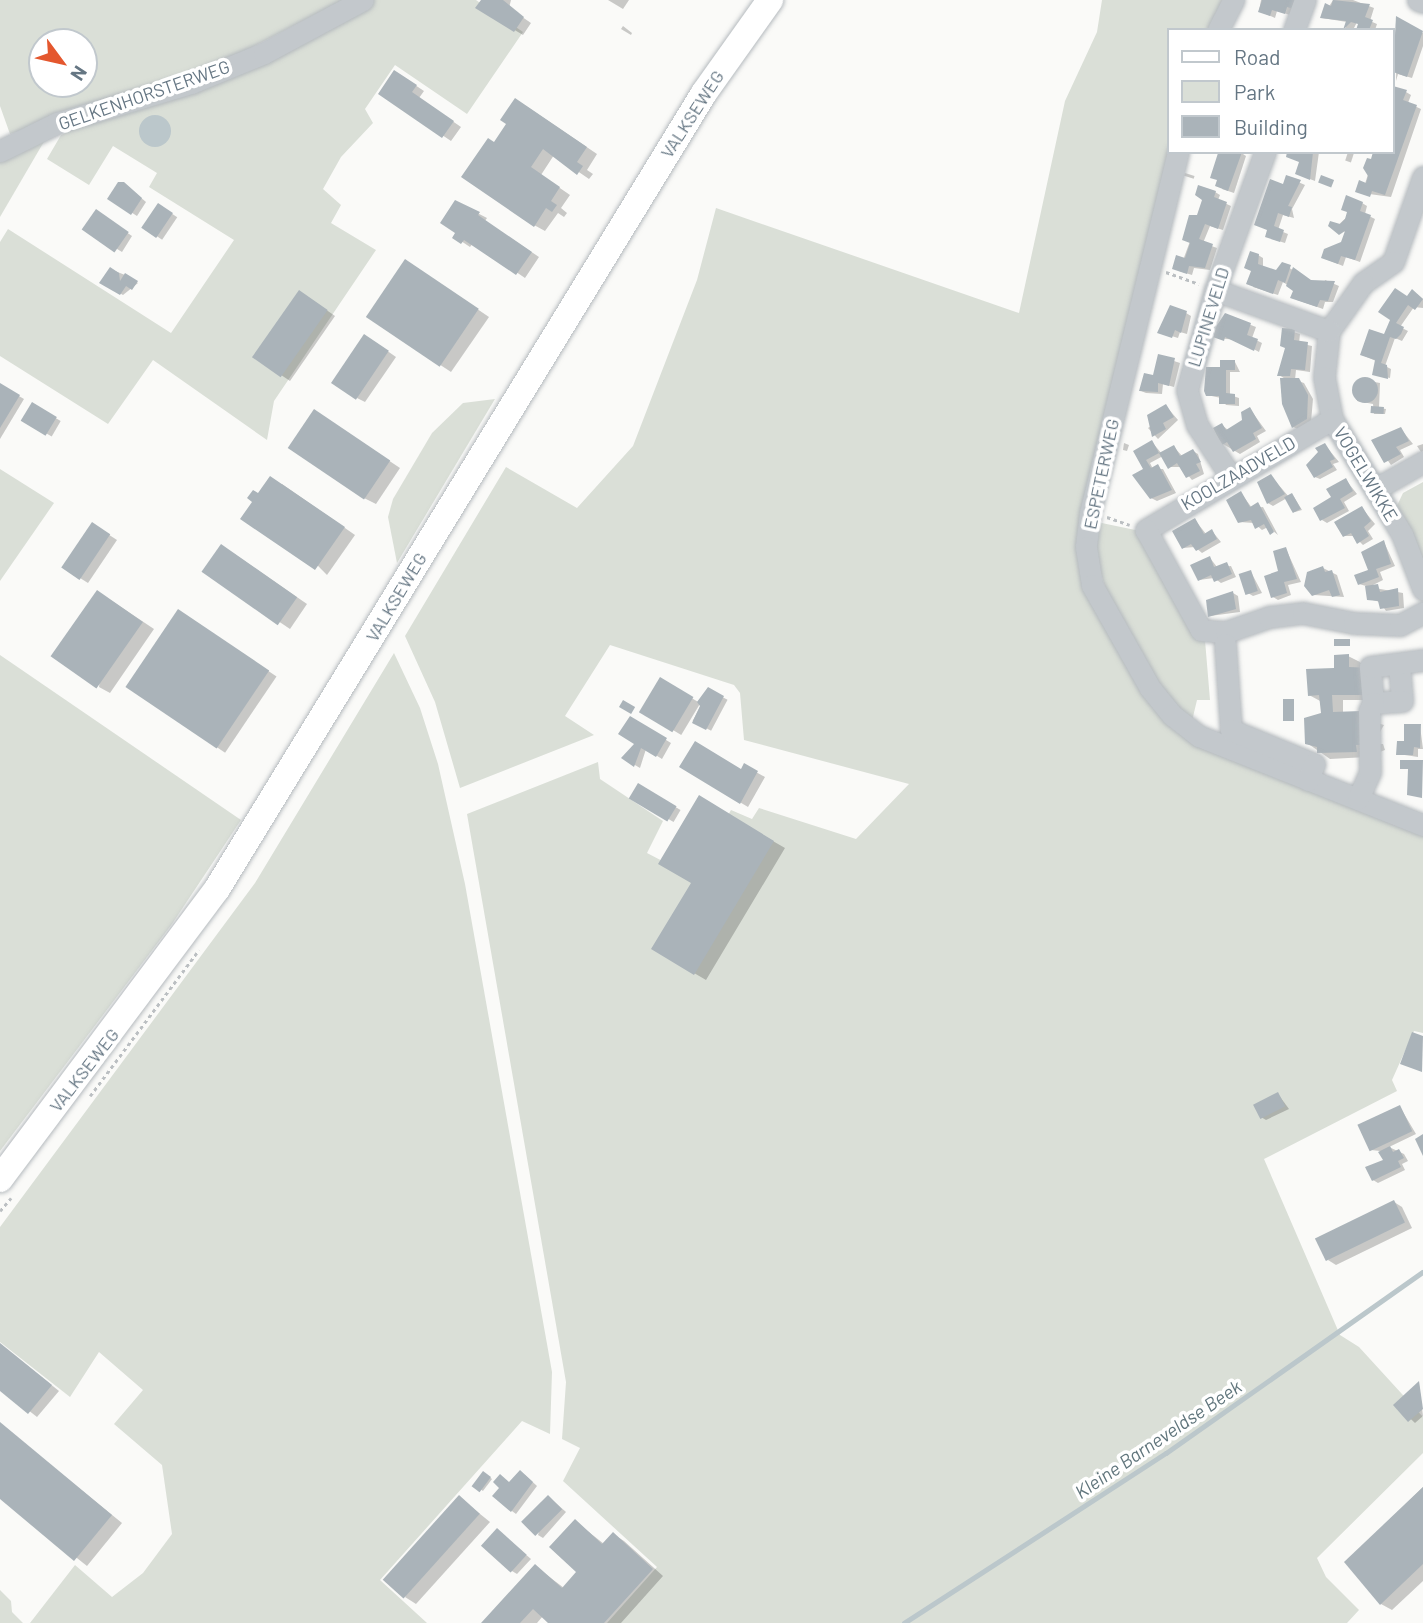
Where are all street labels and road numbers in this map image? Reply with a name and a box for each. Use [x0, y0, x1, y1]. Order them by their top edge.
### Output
street label: GELKENHORSTERWEG [55, 56, 233, 134]
street label: VALKSEWEG [656, 66, 728, 162]
street label: LUPINEVELD [1183, 265, 1233, 369]
street label: ESPETERWEG [1079, 417, 1123, 531]
street label: VOGELWIKKE [1329, 423, 1403, 525]
street label: KOOLZAADVELD [1177, 432, 1299, 514]
street label: VALKSEWEG [361, 549, 431, 645]
street label: VALKSEWEG [45, 1024, 123, 1116]

